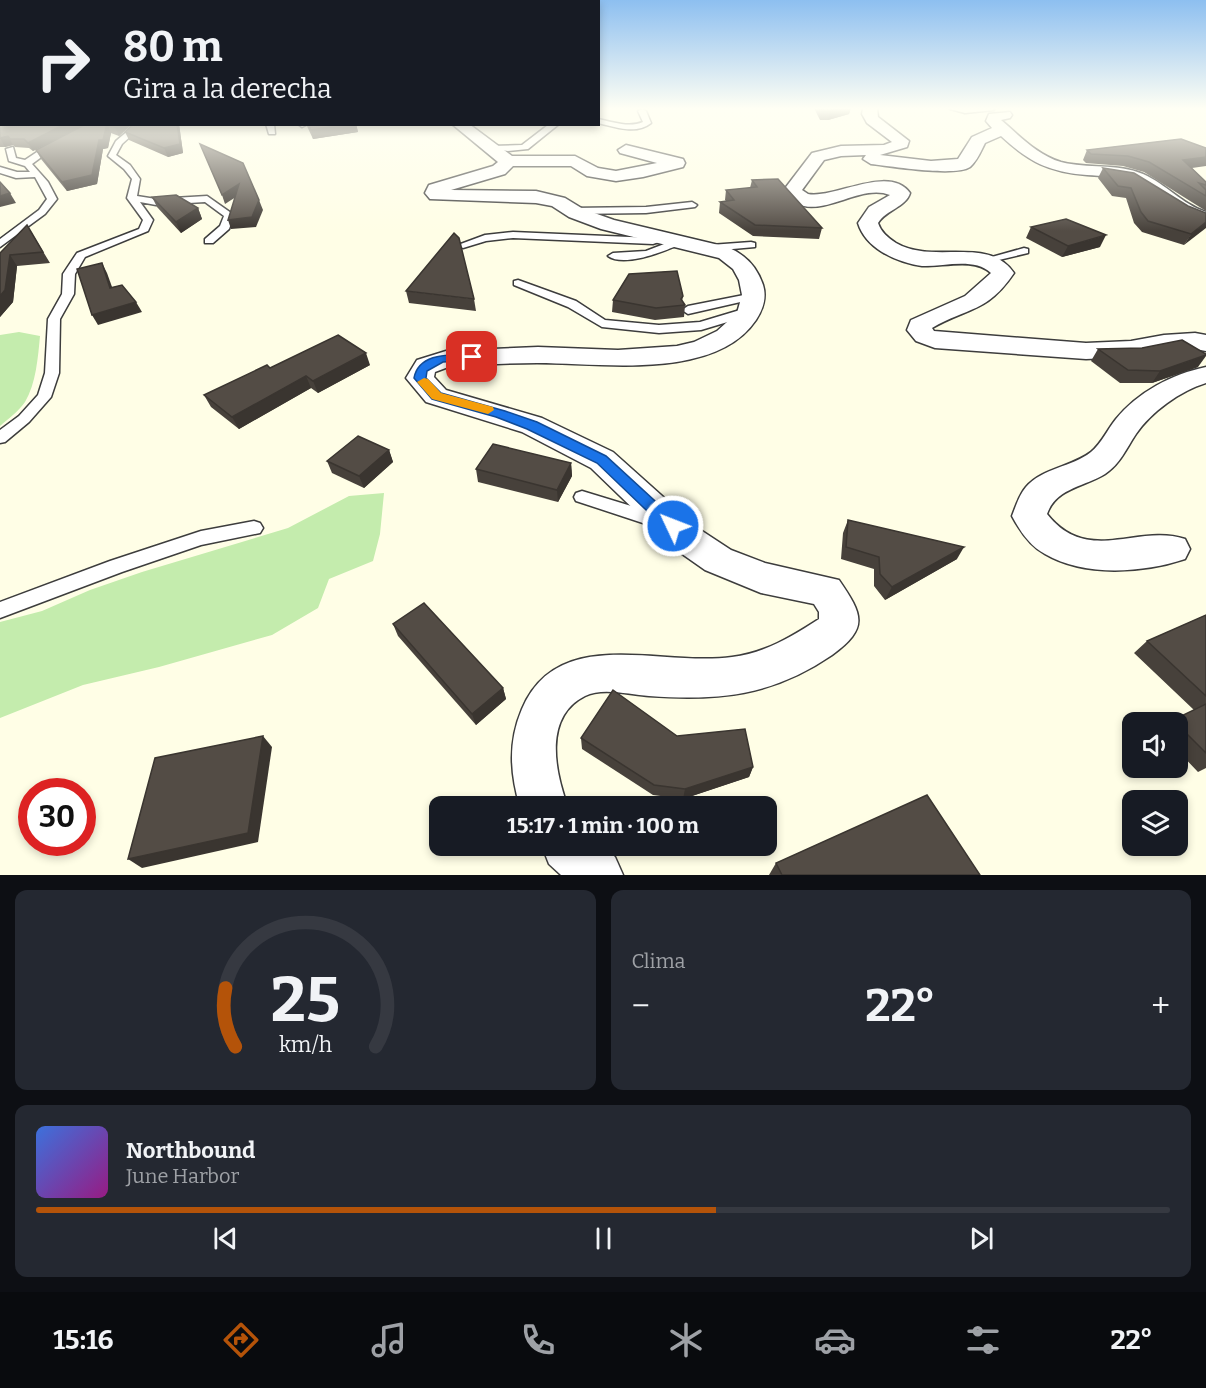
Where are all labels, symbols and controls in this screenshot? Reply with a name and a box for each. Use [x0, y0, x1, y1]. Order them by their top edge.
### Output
text: 80 m [123, 22, 223, 72]
icon: right [24, 24, 102, 102]
text: Gira a la derecha [123, 73, 332, 105]
pin [446, 331, 497, 382]
icon: arrive [455, 340, 488, 373]
position arrow [641, 494, 705, 558]
map controls [1122, 712, 1188, 856]
button: sound [1122, 712, 1188, 778]
speed limit sign: 30 [18, 778, 96, 856]
button: layers [1122, 790, 1188, 856]
text: 15:17 · 1 min · 100 m [507, 812, 699, 839]
text: Clima [632, 949, 686, 973]
text: 25 [271, 963, 340, 1038]
text: 22° [865, 979, 936, 1033]
text: − [632, 986, 650, 1026]
text: + [1151, 986, 1170, 1026]
text: km/h [279, 1032, 332, 1058]
text: Northbound [126, 1137, 255, 1164]
text: June Harbor [126, 1164, 239, 1188]
icon: previous [209, 1222, 242, 1255]
icon: pause [587, 1222, 620, 1255]
icon: next [965, 1222, 998, 1255]
icon: directions [220, 1319, 262, 1361]
icon: music [368, 1319, 410, 1361]
icon: phone [517, 1319, 559, 1361]
icon: climate [665, 1319, 707, 1361]
icon: car [814, 1319, 856, 1361]
icon: filters [962, 1319, 1004, 1361]
text: 15:16 [53, 1324, 114, 1356]
text: 22° [1110, 1324, 1153, 1356]

